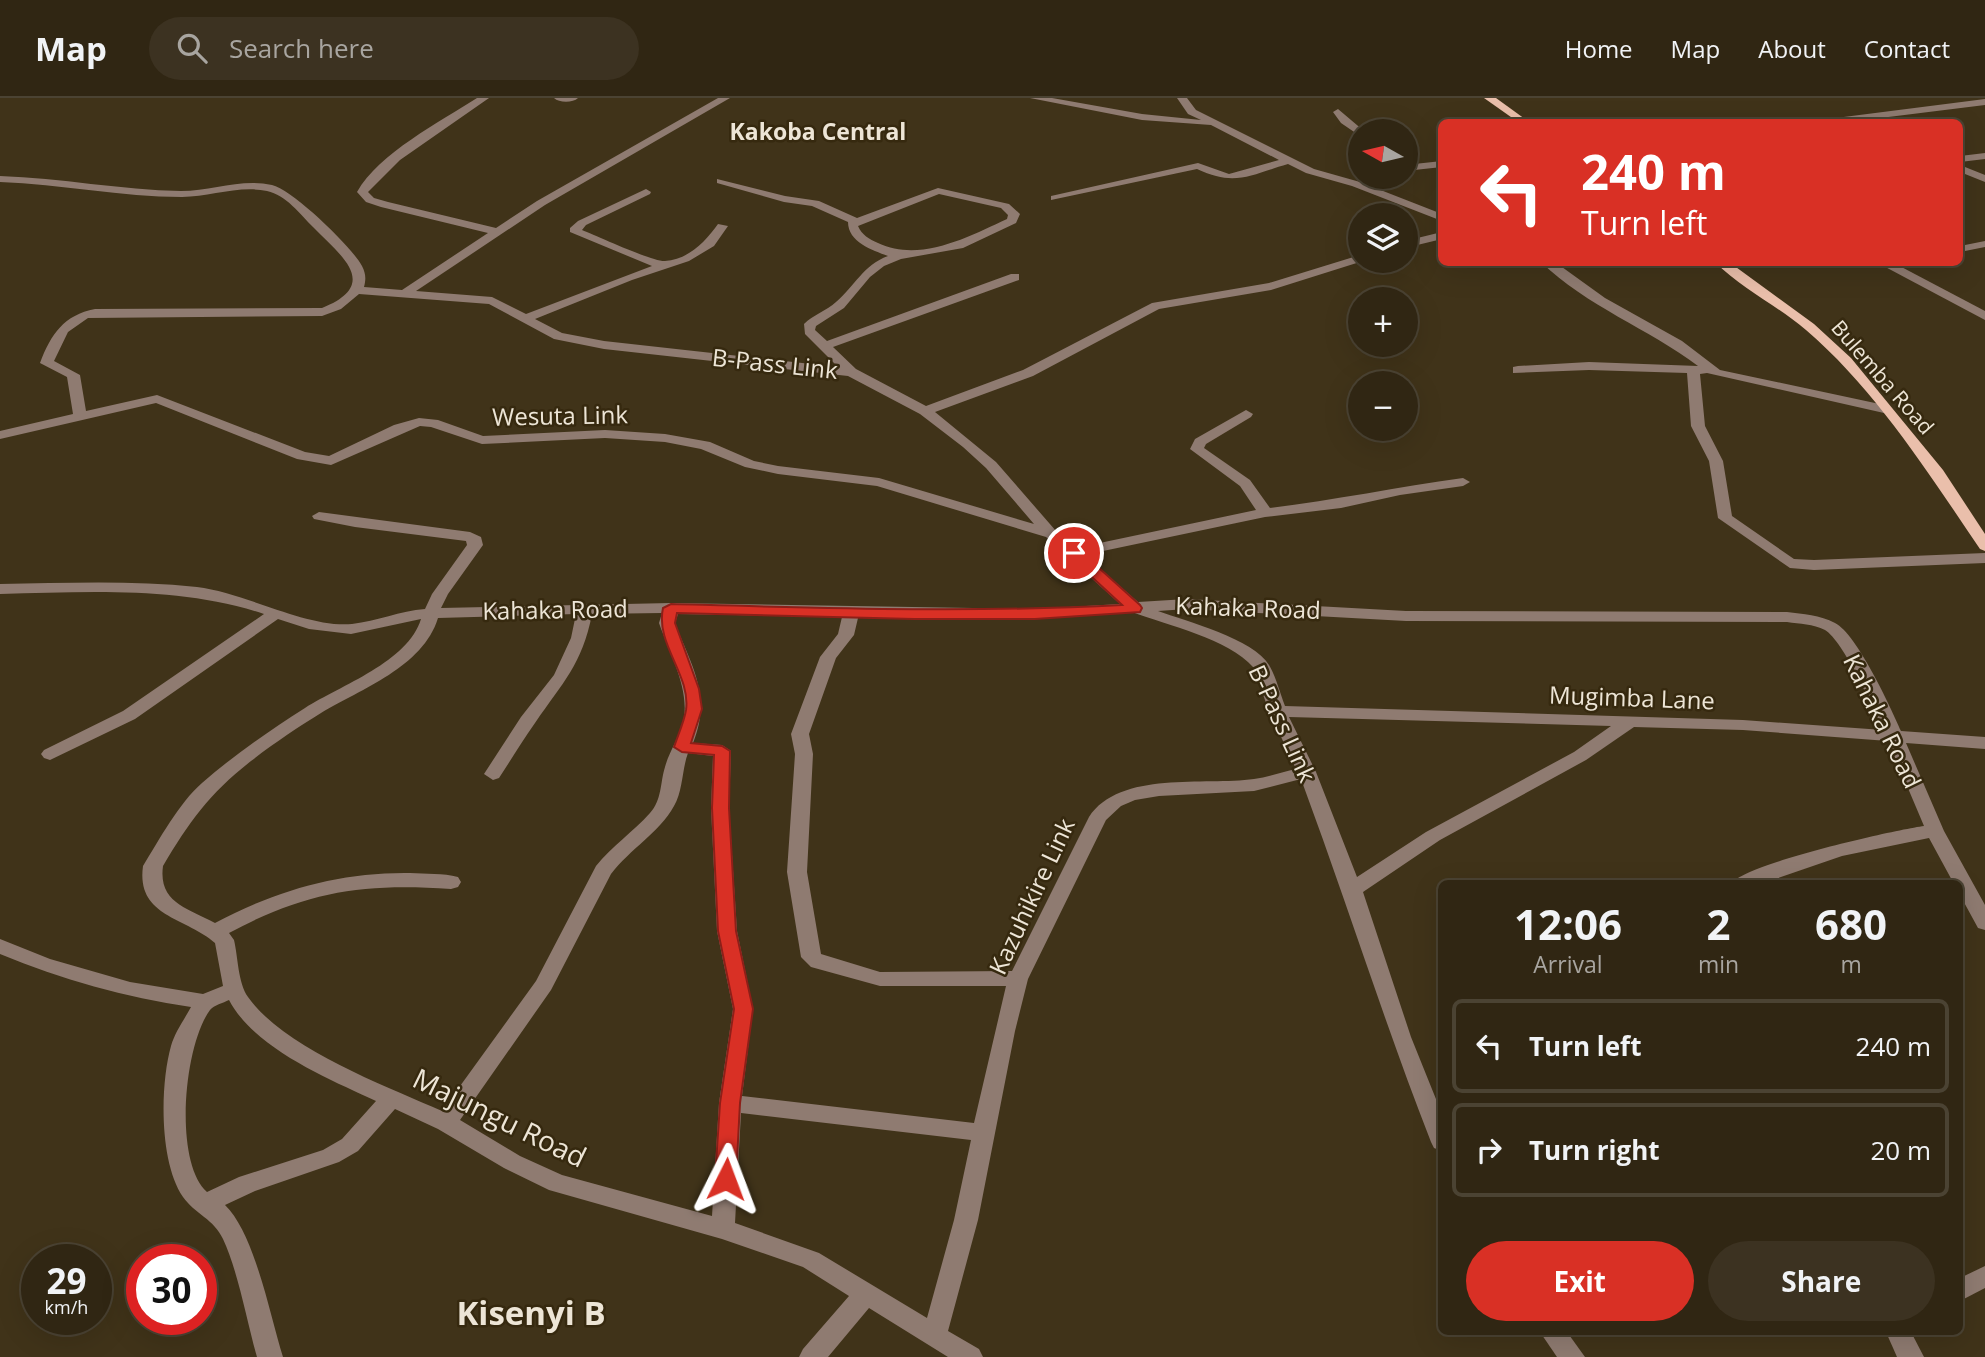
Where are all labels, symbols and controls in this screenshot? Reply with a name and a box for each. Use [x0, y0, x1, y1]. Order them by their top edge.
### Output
search box [149, 17, 639, 80]
text: Map [35, 26, 107, 71]
icon: search [173, 29, 211, 67]
text: Search here [229, 30, 374, 66]
text: Home [1565, 32, 1633, 65]
text: Map [1671, 32, 1720, 65]
text: About [1758, 32, 1826, 65]
text: Contact [1864, 32, 1950, 65]
district label: Kakoba Central [730, 115, 906, 147]
north arrow [1348, 119, 1418, 189]
map controls [1348, 119, 1418, 441]
text: 240 m [1581, 138, 1726, 204]
icon: left [1466, 147, 1557, 238]
text: Turn left [1581, 201, 1707, 244]
button: layers [1348, 203, 1418, 273]
button: + [1348, 287, 1418, 357]
street label: Bulemba Road [1826, 314, 1940, 440]
street label: B-Pass Link [711, 340, 840, 386]
button: − [1348, 371, 1418, 441]
street label: Wesuta Link [492, 397, 629, 433]
pin [1044, 523, 1104, 583]
icon: arrive [1055, 534, 1093, 572]
street label: Kahaka Road [1175, 588, 1321, 626]
street label: Kahaka Road [482, 591, 628, 627]
street label: Kahaka Road [1836, 648, 1930, 794]
street label: B-Pass Link [1241, 659, 1325, 787]
street label: Mugimba Lane [1549, 678, 1715, 716]
street label: Kazuhikire Link [980, 812, 1082, 980]
text: 12:06 [1514, 895, 1622, 952]
text: 2 [1706, 895, 1731, 952]
text: 680 [1815, 895, 1887, 952]
text: Arrival [1533, 948, 1603, 980]
text: min [1698, 948, 1739, 980]
text: m [1840, 948, 1862, 980]
icon: left [1470, 1027, 1508, 1065]
text: Turn left [1529, 1028, 1641, 1064]
text: 240 m [1856, 1028, 1931, 1064]
street label: Majungu Road [407, 1059, 593, 1175]
icon: right [1470, 1131, 1508, 1169]
text: Turn right [1529, 1132, 1660, 1168]
text: 20 m [1870, 1132, 1931, 1168]
position arrow [689, 1142, 763, 1216]
button: Exit [1466, 1241, 1694, 1321]
button: Share [1708, 1241, 1935, 1321]
speed limit sign: 30 [126, 1244, 217, 1335]
text: 29 [46, 1257, 87, 1304]
district label: Kisenyi B [456, 1290, 606, 1335]
text: km/h [45, 1295, 88, 1319]

